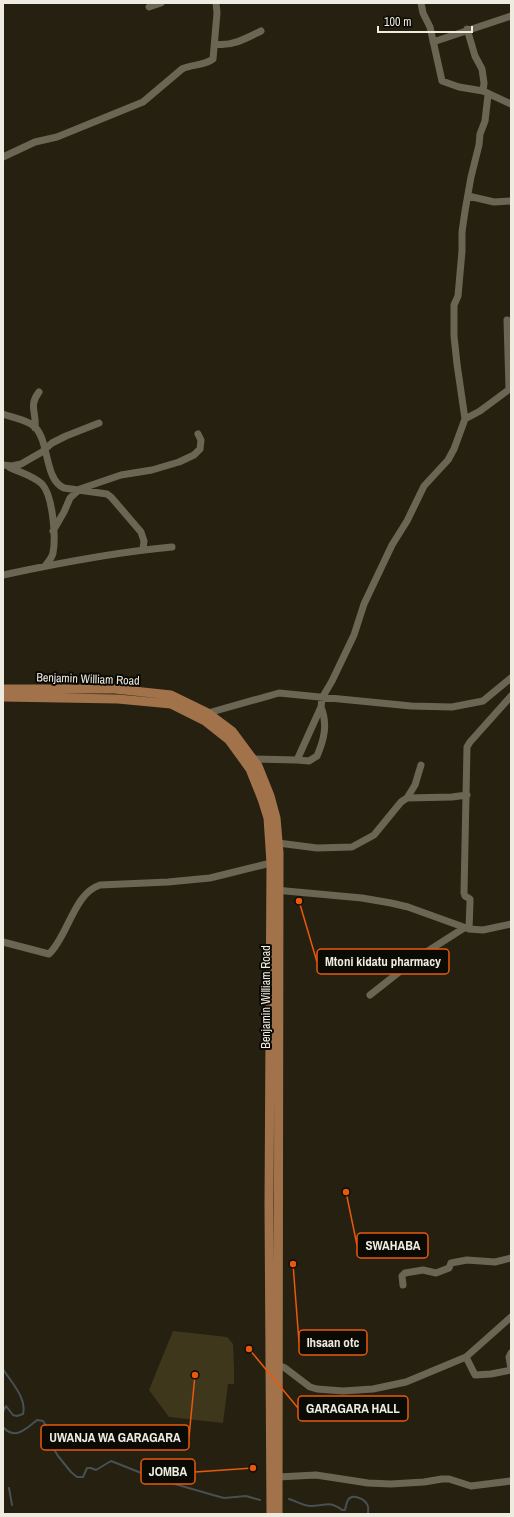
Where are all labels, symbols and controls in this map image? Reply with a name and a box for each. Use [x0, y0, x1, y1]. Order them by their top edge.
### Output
scale bar [378, 8, 472, 34]
text: 100 m [384, 14, 411, 30]
street label: Benjamin William Road [36, 669, 140, 689]
street label: Benjamin William Road [258, 945, 274, 1049]
callout: Mtoni kidatu pharmacy [317, 949, 449, 974]
text: Mtoni kidatu pharmacy [325, 953, 441, 970]
callout: SWAHABA [357, 1233, 428, 1258]
text: SWAHABA [365, 1237, 421, 1254]
callout: Ihsaan otc [299, 1330, 367, 1355]
text: Ihsaan otc [307, 1334, 359, 1351]
callout: GARAGARA HALL [298, 1396, 408, 1421]
text: GARAGARA HALL [306, 1400, 400, 1417]
callout: UWANJA WA GARAGARA [41, 1425, 189, 1450]
text: UWANJA WA GARAGARA [49, 1429, 181, 1446]
callout: JOMBA [141, 1459, 195, 1484]
text: JOMBA [149, 1463, 188, 1480]

